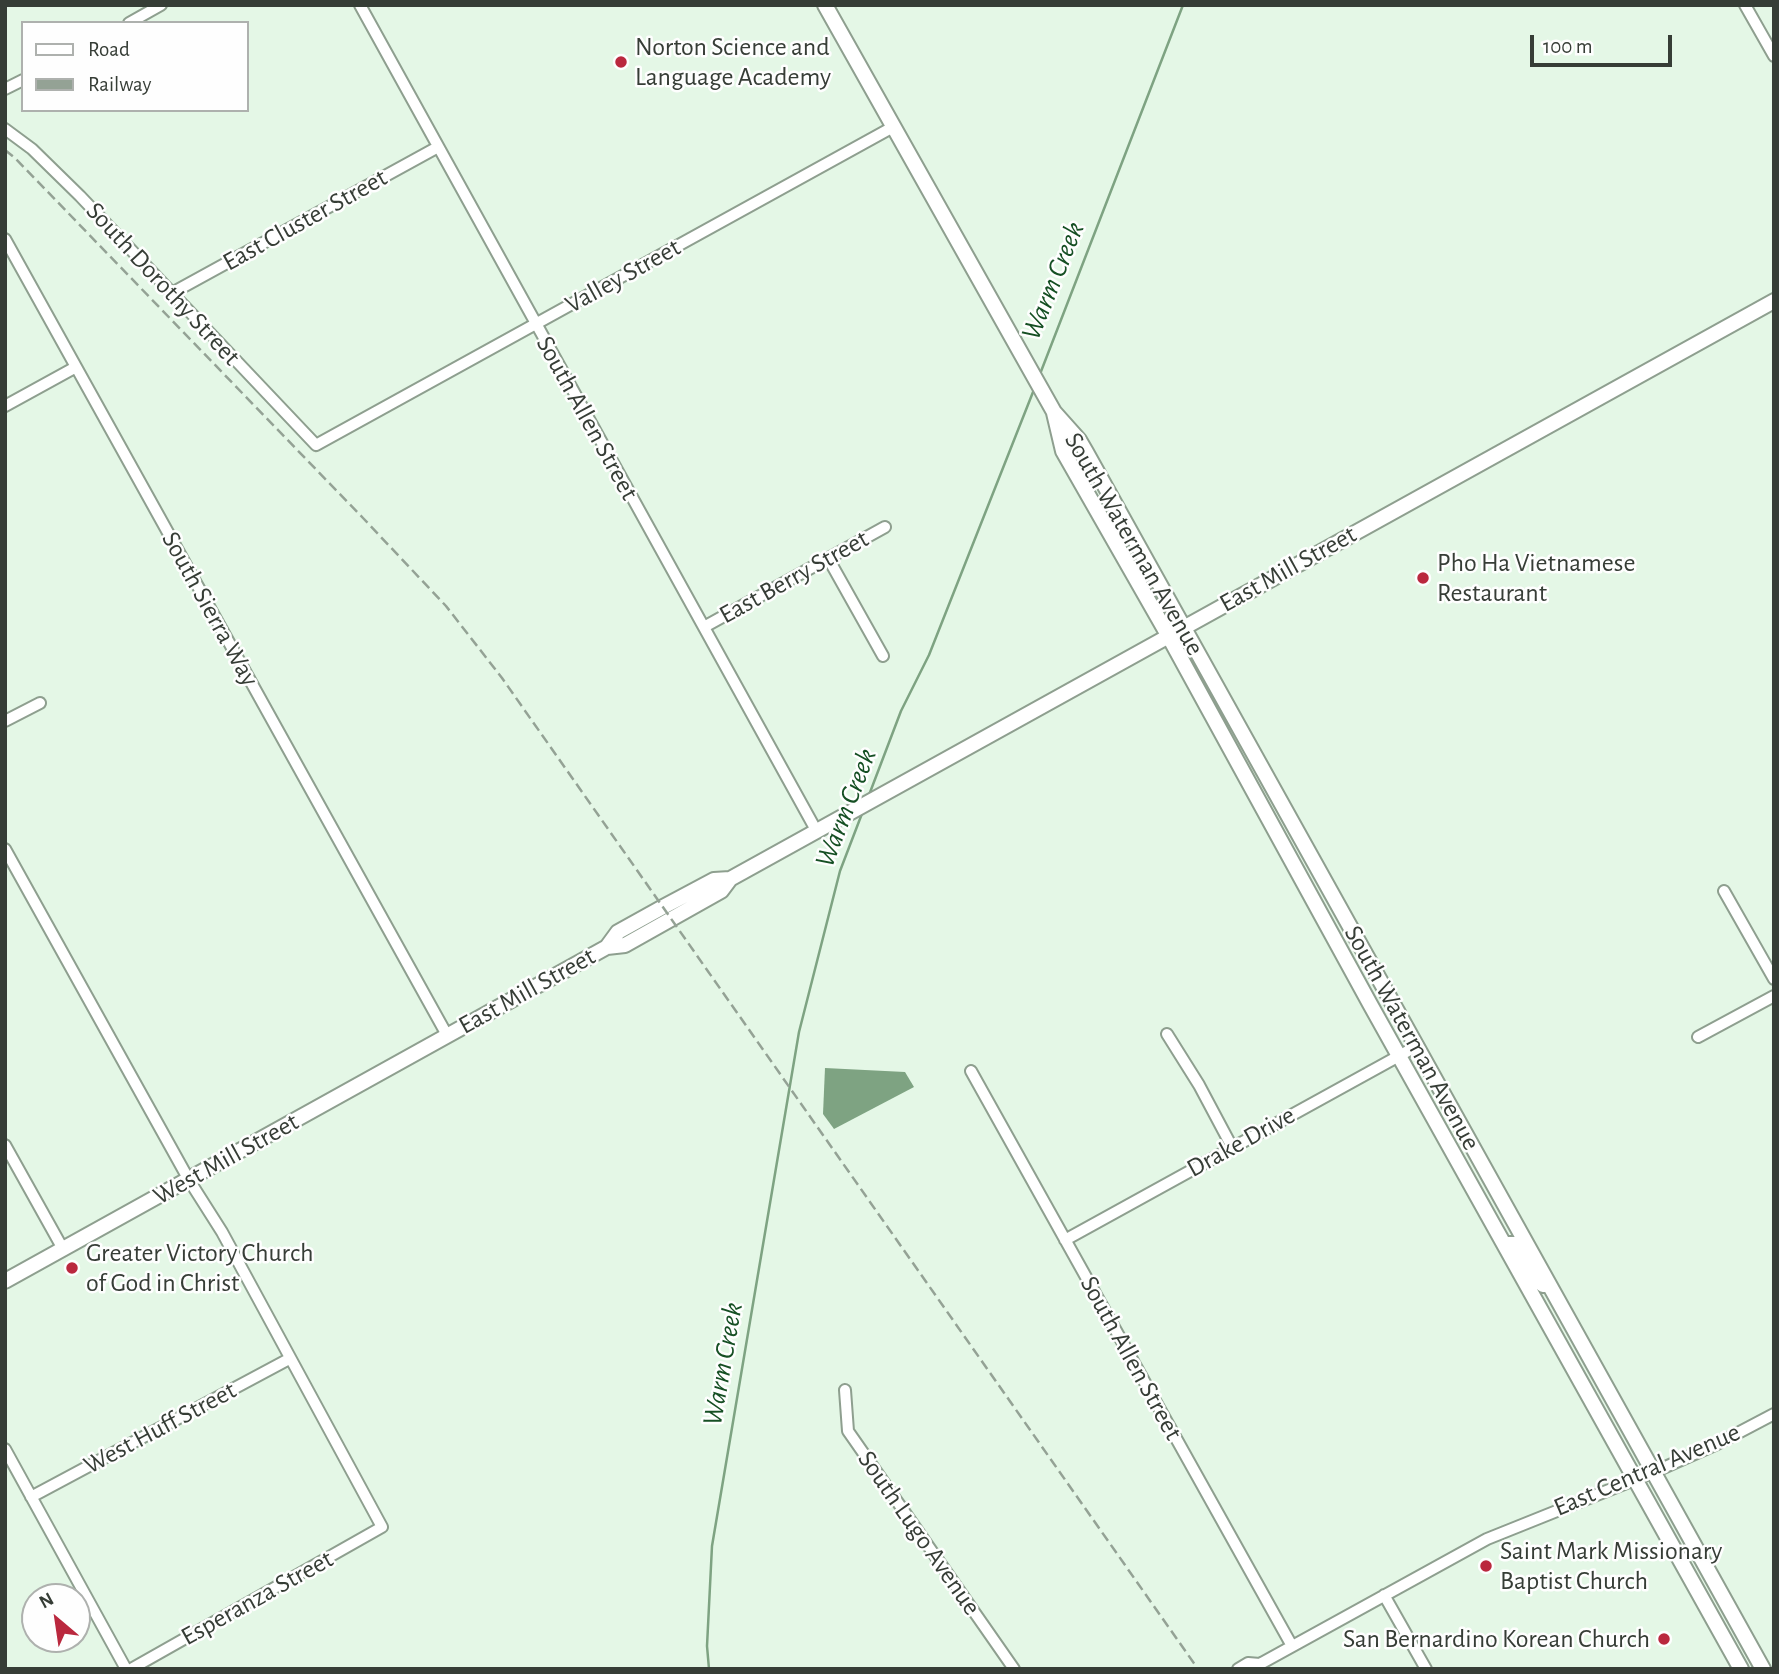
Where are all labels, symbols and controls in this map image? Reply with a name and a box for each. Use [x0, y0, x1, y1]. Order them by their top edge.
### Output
legend [21, 21, 248, 112]
scale bar [1534, 21, 1676, 65]
place label: Norton Science and Language Academy [635, 31, 831, 92]
text: 100 m [1543, 36, 1593, 57]
text: Road [88, 39, 130, 60]
marker: Norton Science and Language Academy [613, 54, 629, 70]
text: Railway [88, 74, 151, 95]
street label: East Cluster Street [217, 162, 393, 278]
street label: South Dorothy Street [79, 196, 247, 372]
water label: Warm Creek [1014, 217, 1092, 345]
street label: Valley Street [560, 232, 686, 320]
street label: South Allen Street [529, 331, 645, 505]
street label: South Waterman Avenue [1057, 427, 1211, 661]
street label: East Mill Street [1214, 519, 1362, 619]
street label: East Berry Street [714, 523, 874, 631]
street label: South Sierra Way [155, 526, 265, 692]
place label: Pho Ha Vietnamese Restaurant [1437, 547, 1635, 608]
marker: Pho Ha Vietnamese Restaurant [1415, 570, 1431, 586]
water label: Warm Creek [808, 744, 884, 872]
street label: South Waterman Avenue [1337, 920, 1487, 1156]
street label: East Mill Street [453, 941, 601, 1041]
street label: Drake Drive [1182, 1100, 1300, 1184]
street label: West Mill Street [148, 1106, 304, 1212]
place label: Greater Victory Church of God in Christ [86, 1237, 313, 1298]
marker: Greater Victory Church of God in Christ [64, 1260, 80, 1276]
street label: South Allen Street [1073, 1271, 1189, 1445]
water label: Warm Creek [696, 1300, 750, 1428]
street label: West Huff Street [79, 1375, 241, 1481]
street label: East Central Avenue [1549, 1417, 1745, 1523]
street label: South Lugo Avenue [851, 1445, 987, 1621]
place label: Saint Mark Missionary Baptist Church [1500, 1535, 1722, 1596]
street label: Esperanza Street [176, 1543, 338, 1653]
marker: Saint Mark Missionary Baptist Church [1478, 1558, 1494, 1574]
north arrow [21, 1583, 91, 1653]
text: N [36, 1589, 57, 1612]
place label: San Bernardino Korean Church [1343, 1623, 1650, 1655]
marker: San Bernardino Korean Church [1656, 1631, 1672, 1647]

